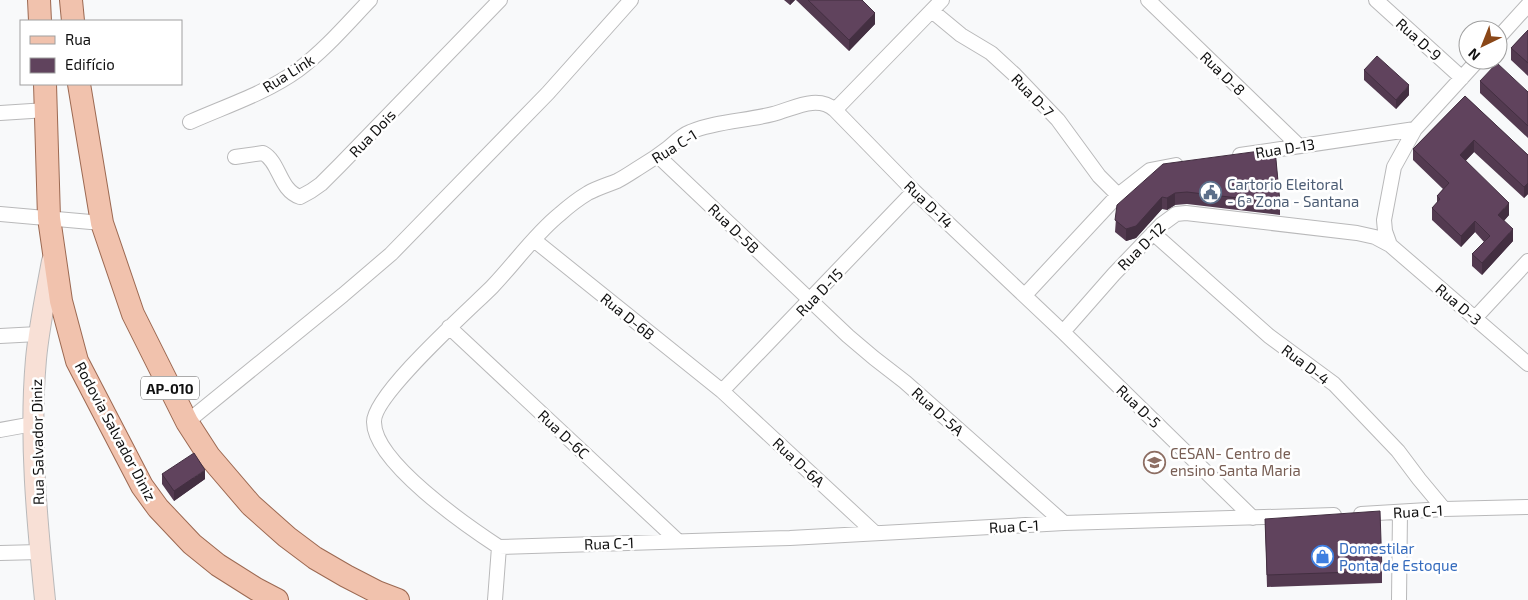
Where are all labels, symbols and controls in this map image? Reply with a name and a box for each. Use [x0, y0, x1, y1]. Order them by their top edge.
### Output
street label: Rua D-9 [1393, 14, 1445, 64]
legend [20, 20, 182, 85]
north arrow [1458, 20, 1508, 70]
text: Rua [65, 30, 91, 48]
text: N [1464, 45, 1483, 65]
street label: Rua D-8 [1197, 47, 1249, 99]
street label: Rua Link [259, 50, 317, 96]
text: Edifício [65, 55, 115, 73]
street label: Rua D-7 [1008, 70, 1058, 121]
street label: Rua Dois [345, 105, 399, 161]
street label: Rua C-1 [648, 125, 700, 167]
street label: Rua D-13 [1254, 134, 1316, 162]
place label: Cartorio Eleitoral - 6ª Zona - Santana [1227, 175, 1359, 210]
street label: Rua D-14 [901, 176, 957, 232]
public building icon: Cartorio Eleitoral - 6ª Zona - Santana [1199, 181, 1223, 205]
street label: Rua D-5B [705, 199, 763, 257]
street label: Rua D-12 [1113, 218, 1169, 274]
street label: Rua D-15 [792, 264, 846, 320]
street label: Rua D-3 [1432, 280, 1486, 328]
street label: Rua D-6B [597, 289, 659, 343]
street label: Rua D-4 [1278, 340, 1334, 388]
street label: Rodovia Salvador Diniz [72, 358, 160, 504]
road number: AP-010 [141, 376, 199, 399]
street label: Rua Salvador Diniz [27, 379, 47, 505]
street label: Rua D-5 [1113, 381, 1165, 431]
street label: Rua D-5A [908, 383, 968, 439]
street label: Rua D-6C [535, 406, 594, 462]
street label: Rua D-6A [769, 434, 829, 491]
place label: CESAN- Centro de ensino Santa Maria [1170, 444, 1301, 479]
school or university icon: CESAN- Centro de ensino Santa Maria [1142, 450, 1166, 474]
street label: Rua C-1 [1393, 501, 1443, 521]
street label: Rua C-1 [989, 516, 1039, 536]
street label: Rua C-1 [584, 533, 634, 553]
place label: Domestilar Ponta de Estoque [1339, 539, 1458, 574]
shop icon: Domestilar Ponta de Estoque [1311, 545, 1335, 569]

